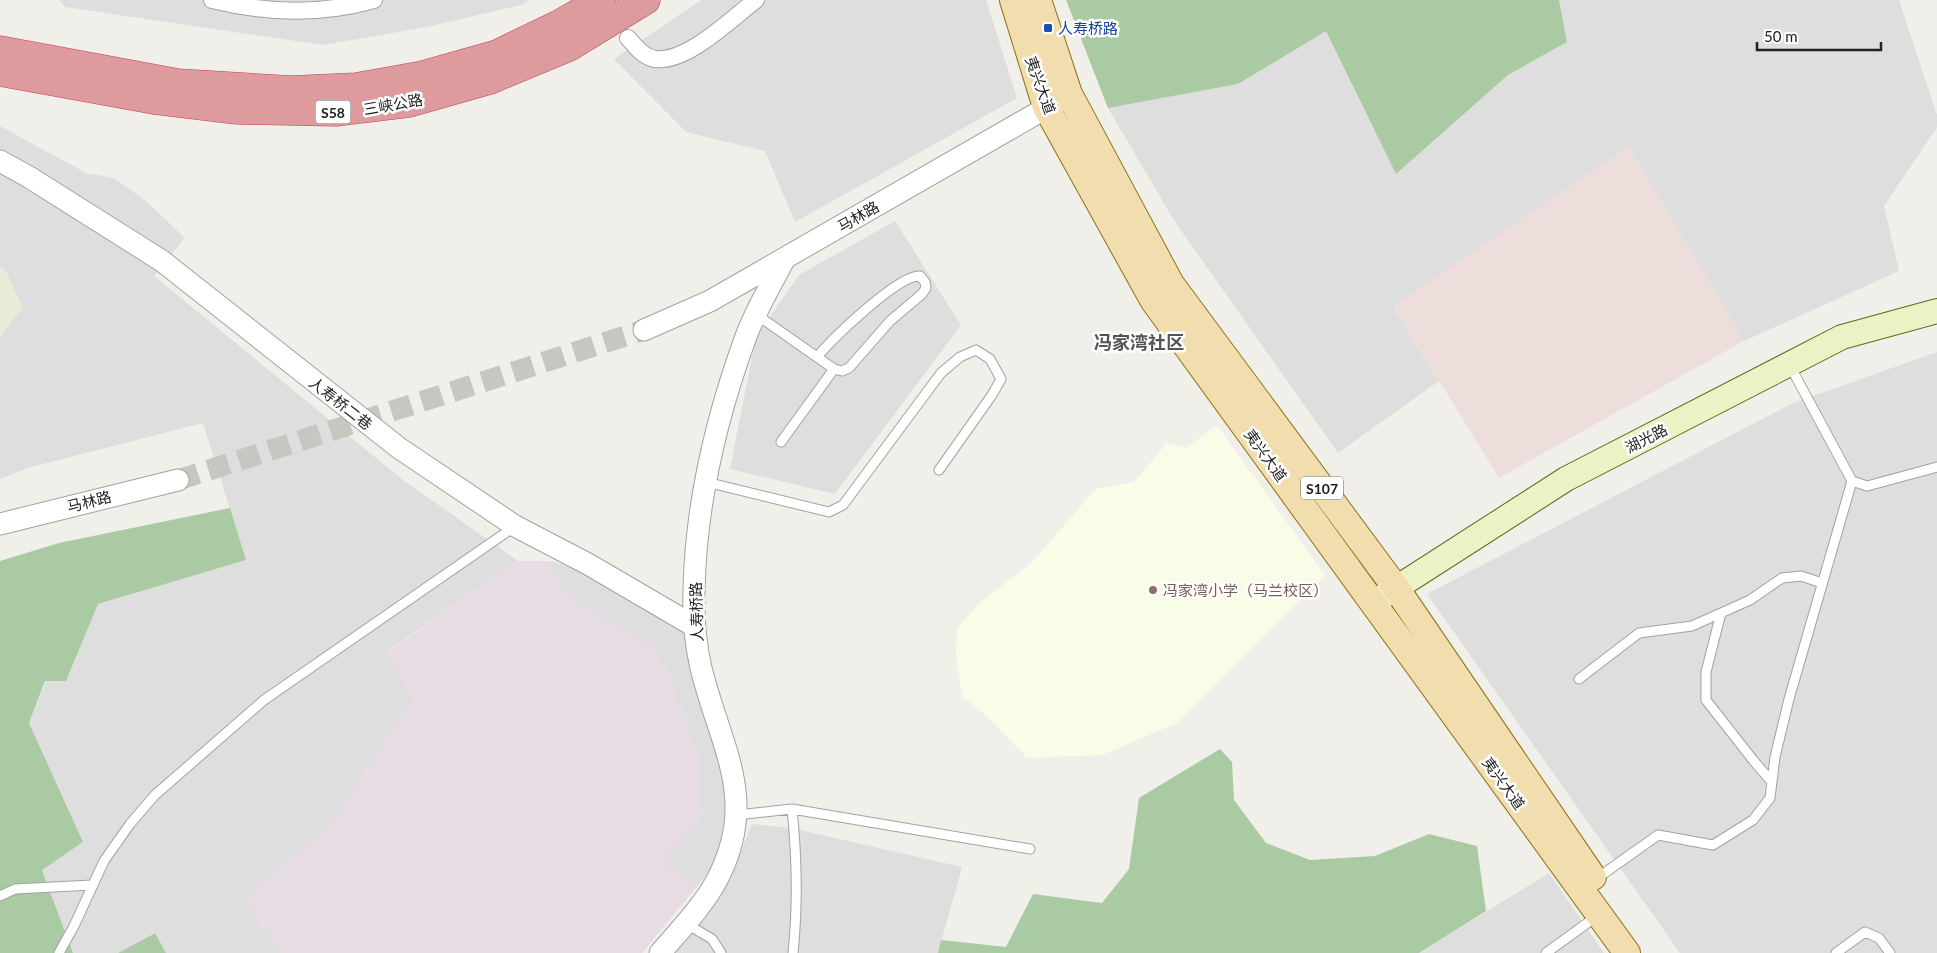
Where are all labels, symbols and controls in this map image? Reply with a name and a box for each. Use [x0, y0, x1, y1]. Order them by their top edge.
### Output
place label: 人寿桥路 [1058, 19, 1118, 37]
scale bar [1757, 20, 1881, 52]
marker: 人寿桥路 [1042, 22, 1054, 34]
text: 50 m [1764, 27, 1798, 45]
street label: 夷兴大道 [1022, 54, 1060, 116]
street label: 三峡公路 [362, 90, 424, 118]
road number: S58 [316, 100, 350, 124]
street label: 马林路 [834, 197, 882, 235]
district label: 冯家湾社区 [1094, 331, 1184, 353]
street label: 人寿桥二巷 [306, 373, 376, 433]
street label: 湖光路 [1622, 420, 1670, 456]
street label: 夷兴大道 [1241, 425, 1291, 485]
road number: S107 [1301, 476, 1343, 499]
street label: 马林路 [65, 487, 113, 515]
place label: 冯家湾小学（马兰校区） [1163, 581, 1328, 599]
street label: 人寿桥路 [686, 582, 706, 642]
marker: 冯家湾小学（马兰校区） [1147, 584, 1159, 596]
street label: 夷兴大道 [1479, 753, 1529, 813]

